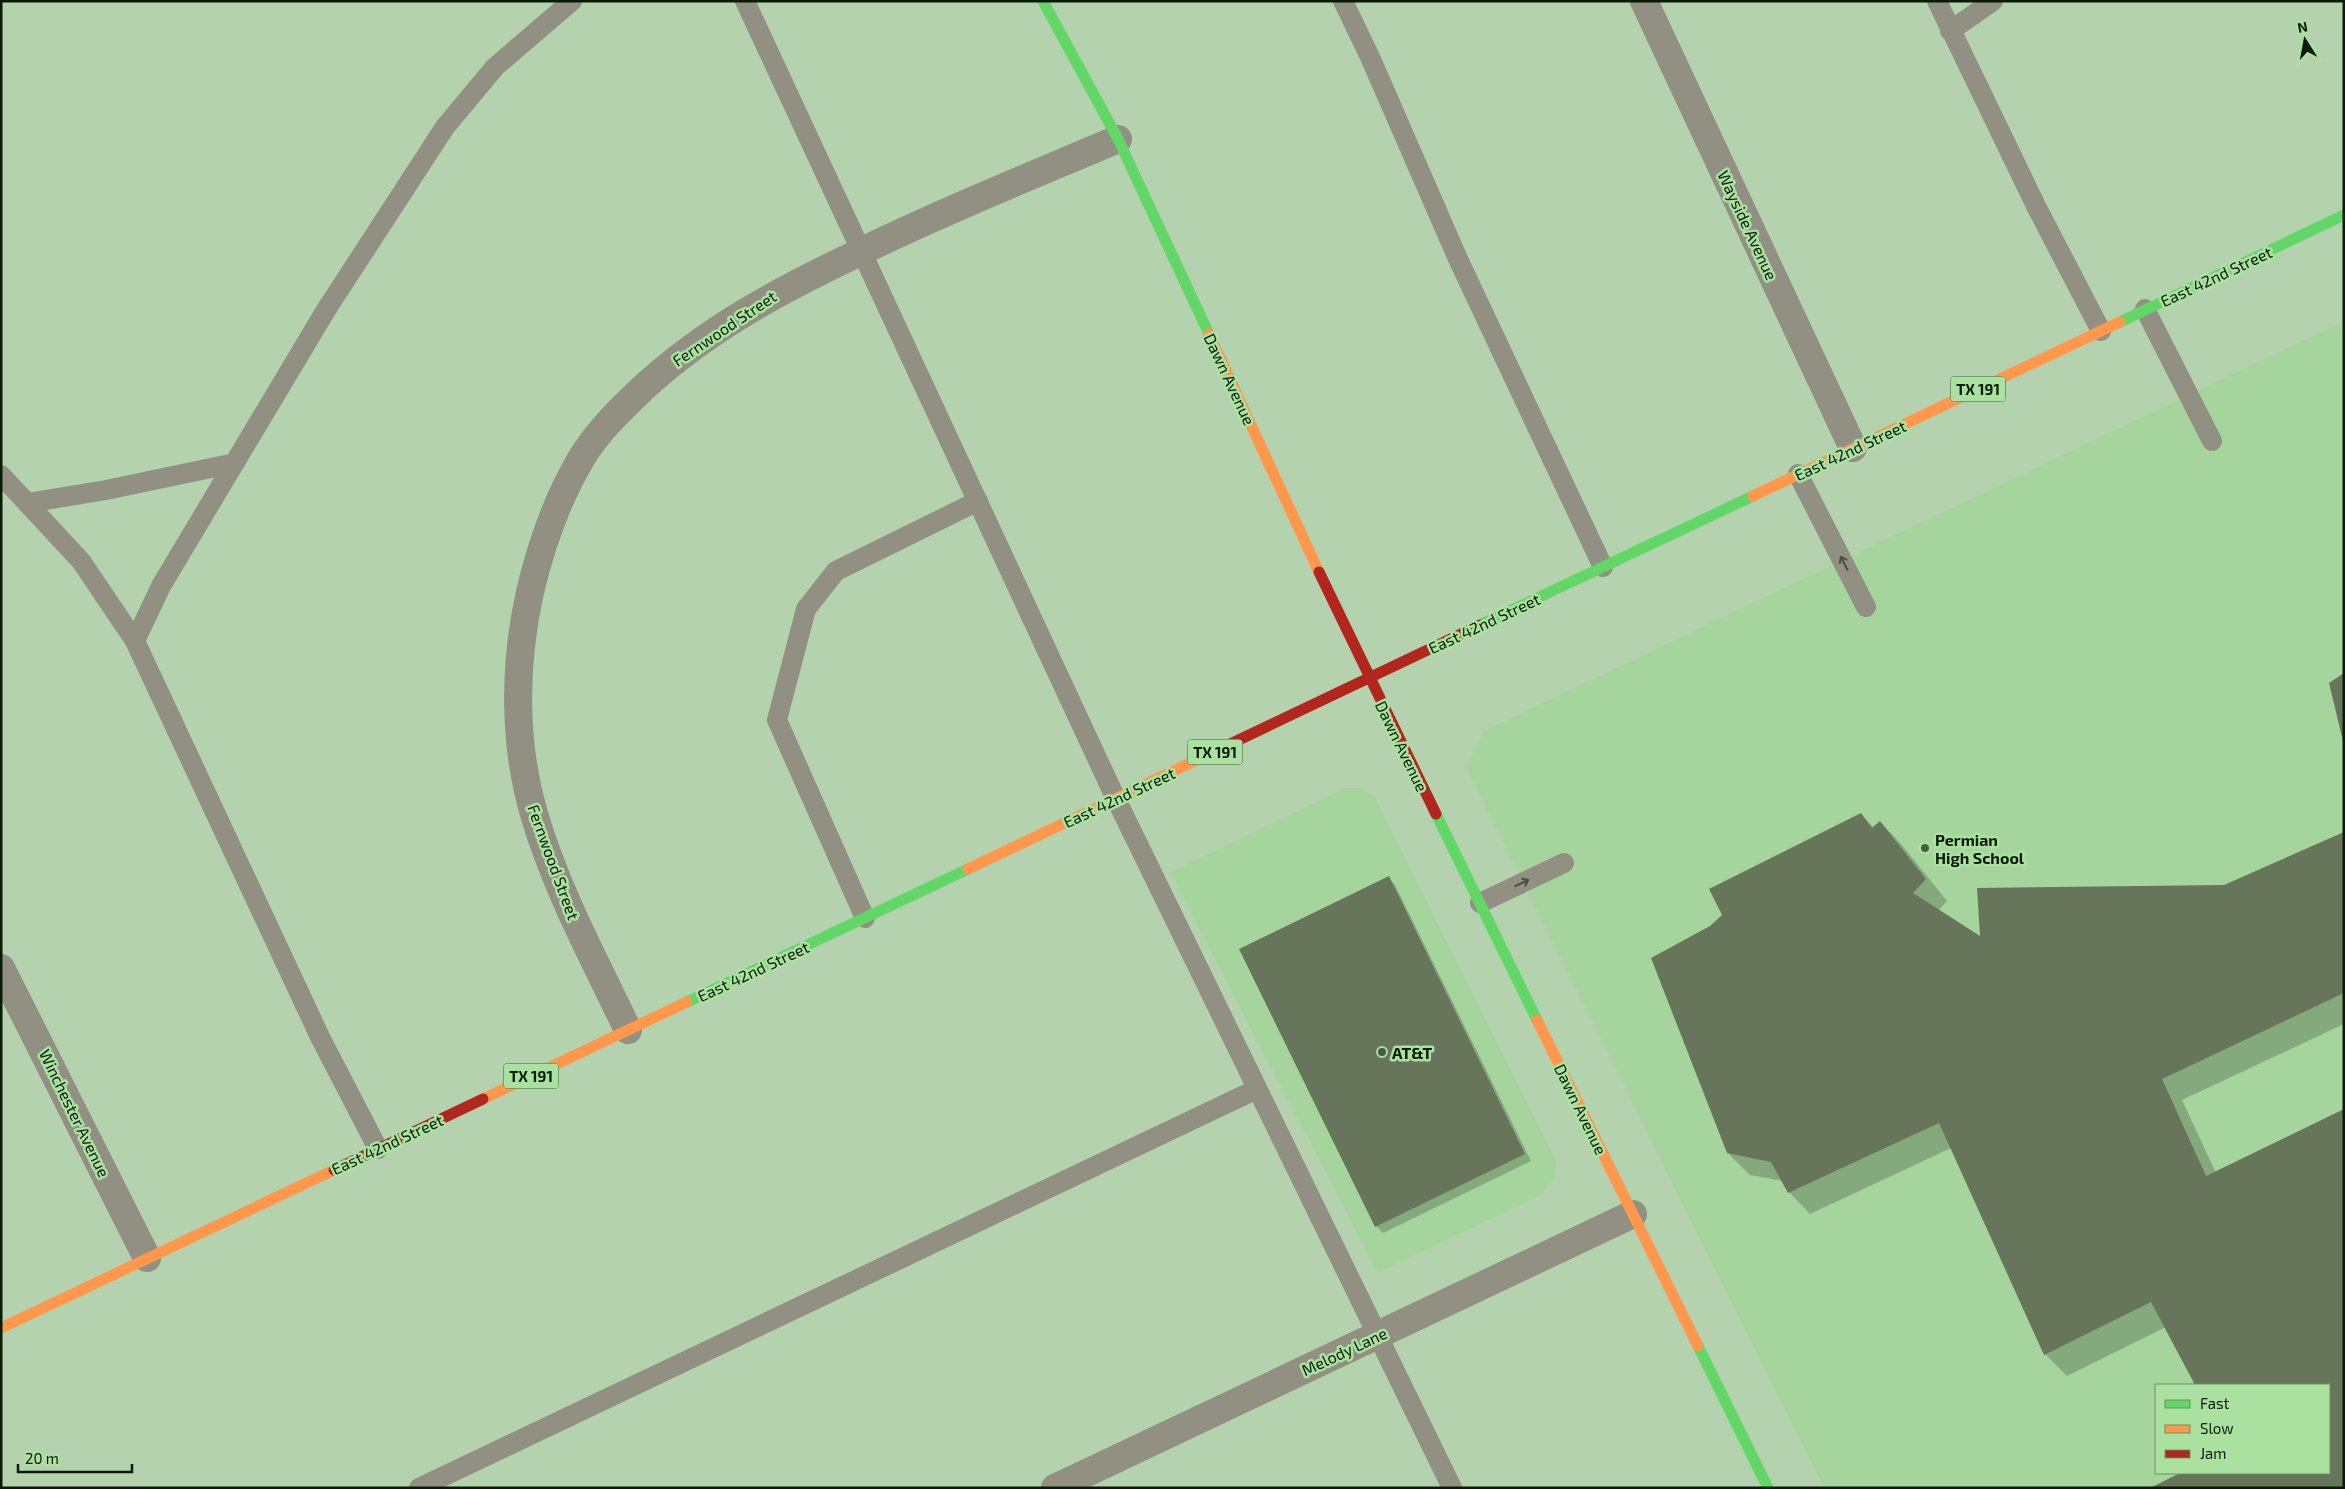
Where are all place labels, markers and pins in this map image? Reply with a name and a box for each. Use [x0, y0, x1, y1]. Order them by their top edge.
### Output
place label: Permian High School [1935, 830, 2025, 867]
marker: Permian High School [1919, 842, 1931, 854]
place label: AT&T [1392, 1043, 1433, 1062]
marker: AT&T [1376, 1046, 1388, 1058]

